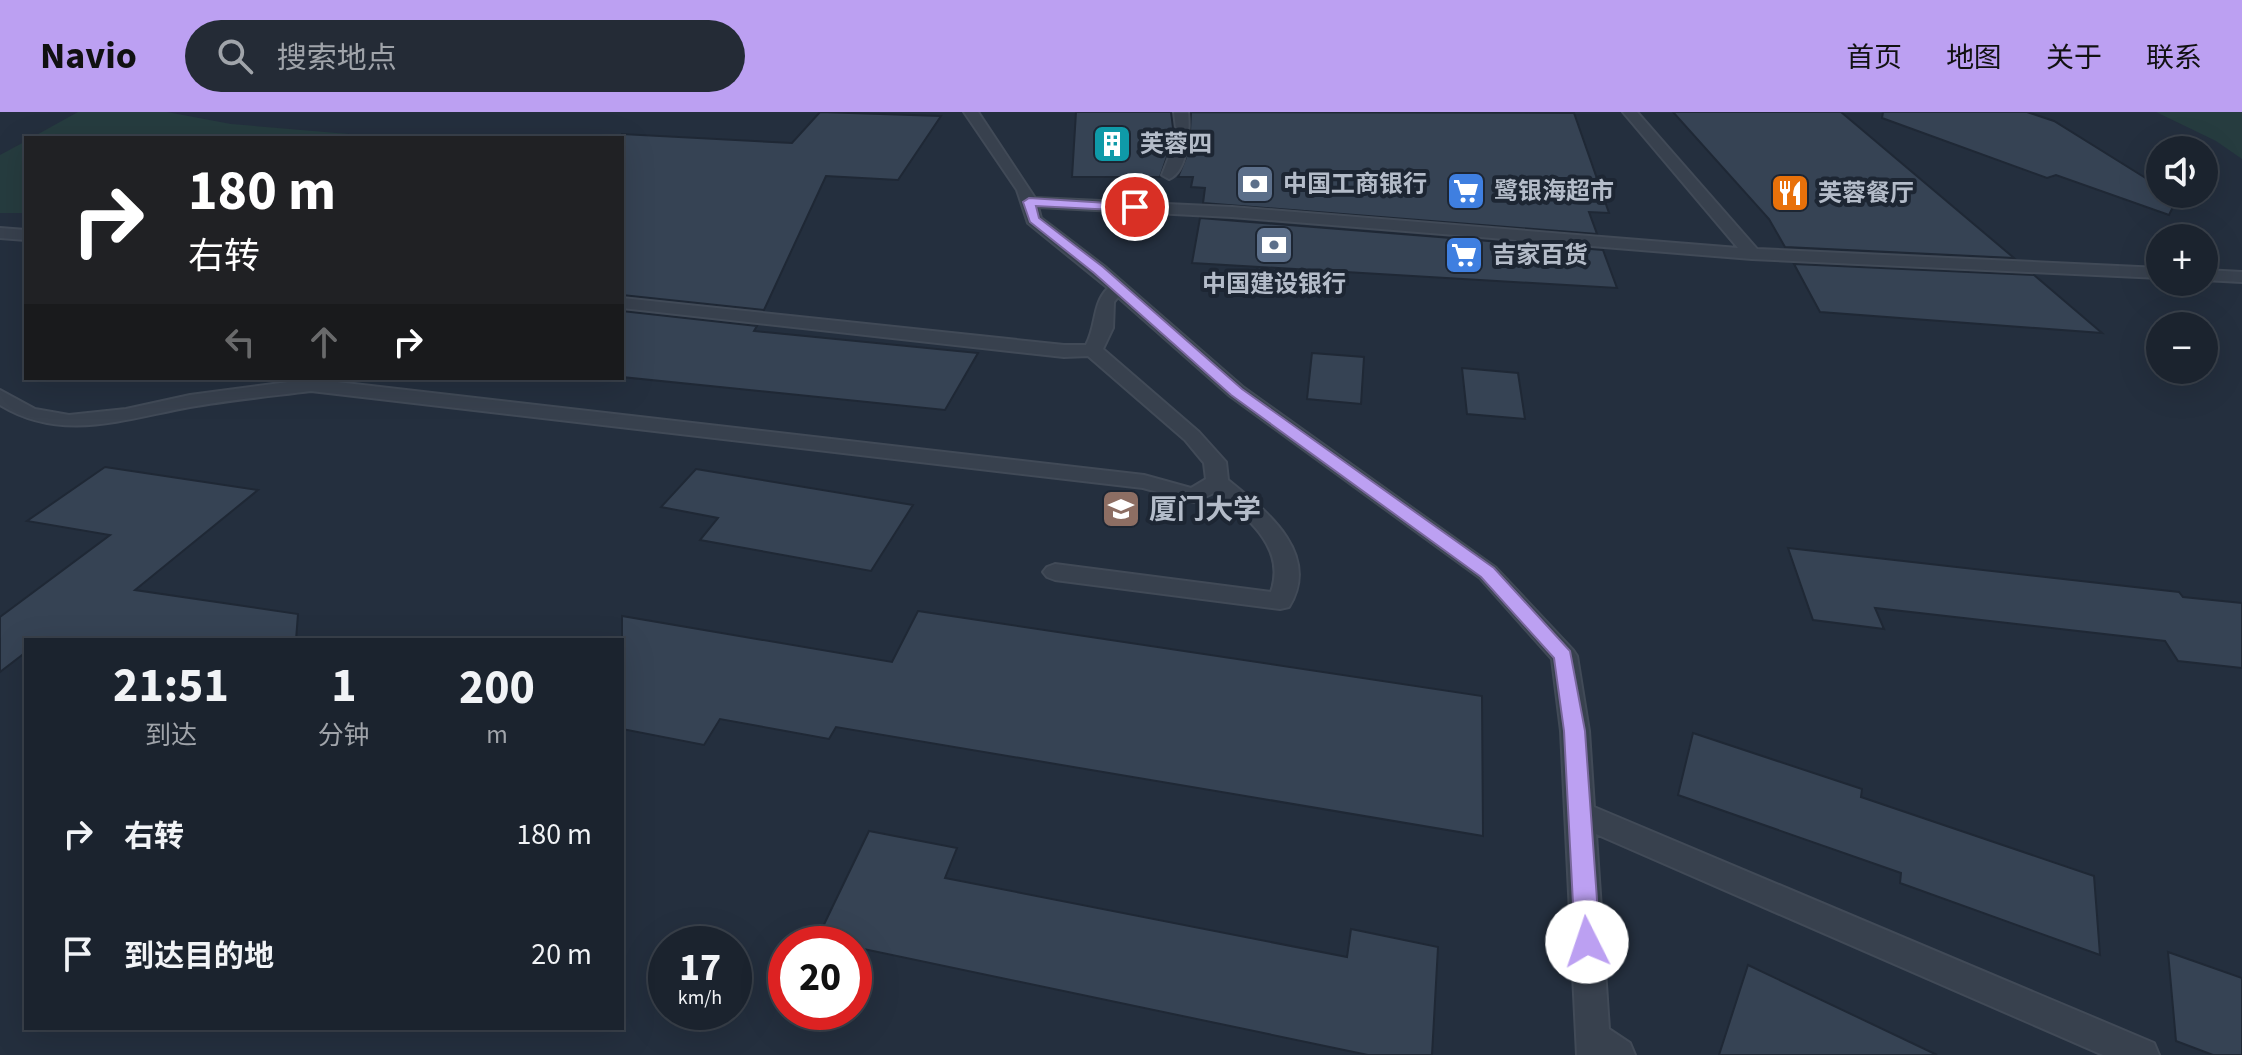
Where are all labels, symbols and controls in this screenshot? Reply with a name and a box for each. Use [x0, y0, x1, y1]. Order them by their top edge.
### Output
search box [185, 20, 745, 92]
text: Navio [40, 29, 137, 83]
icon: search [213, 34, 257, 78]
text: 搜索地点 [277, 37, 397, 80]
text: 首页 [1846, 38, 1902, 78]
text: 地图 [1946, 38, 2002, 78]
text: 关于 [2046, 38, 2102, 78]
text: 联系 [2146, 38, 2202, 78]
building icon: 芙蓉四 [1091, 123, 1133, 165]
place label: 芙蓉四 [1140, 127, 1212, 162]
map controls [2146, 136, 2218, 384]
button: sound [2146, 136, 2218, 208]
text: 180 m [188, 152, 336, 231]
bank icon: 中国工商银行 [1234, 163, 1276, 205]
place label: 中国工商银行 [1283, 167, 1427, 202]
icon: right [56, 168, 160, 272]
supermarket icon: 鹭银海超市 [1445, 170, 1487, 212]
restaurant icon: 芙蓉餐厅 [1769, 172, 1811, 214]
pin [1101, 173, 1169, 241]
place label: 鹭银海超市 [1494, 174, 1614, 209]
place label: 芙蓉餐厅 [1818, 176, 1914, 211]
icon: arrive [1113, 185, 1157, 229]
bank icon: 中国建设银行 [1253, 224, 1295, 266]
button: + [2146, 224, 2218, 296]
text: 右转 [188, 231, 260, 282]
supermarket icon: 吉家百货 [1443, 234, 1485, 276]
place label: 吉家百货 [1492, 238, 1588, 273]
place label: 中国建设银行 [1202, 267, 1346, 302]
button: − [2146, 312, 2218, 384]
icon: left [218, 320, 262, 364]
icon: ahead [302, 320, 346, 364]
icon: right [386, 320, 430, 364]
school or university icon: 厦门大学 [1100, 488, 1142, 530]
place label: 厦门大学 [1149, 490, 1261, 530]
text: 21:51 [113, 652, 229, 720]
text: 1 [331, 652, 357, 720]
text: 200 [459, 654, 535, 722]
text: m [486, 716, 508, 753]
text: 到达 [145, 717, 197, 754]
text: 分钟 [318, 717, 370, 754]
icon: right [56, 812, 100, 856]
text: 180 m [516, 813, 592, 856]
text: 右转 [124, 815, 184, 858]
position arrow [1545, 900, 1629, 984]
speed limit sign: 20 [768, 926, 872, 1030]
icon: arrive [56, 932, 100, 976]
text: 20 m [531, 933, 592, 976]
text: 到达目的地 [124, 935, 274, 978]
text: 17 [679, 939, 721, 996]
text: km/h [678, 984, 722, 1012]

